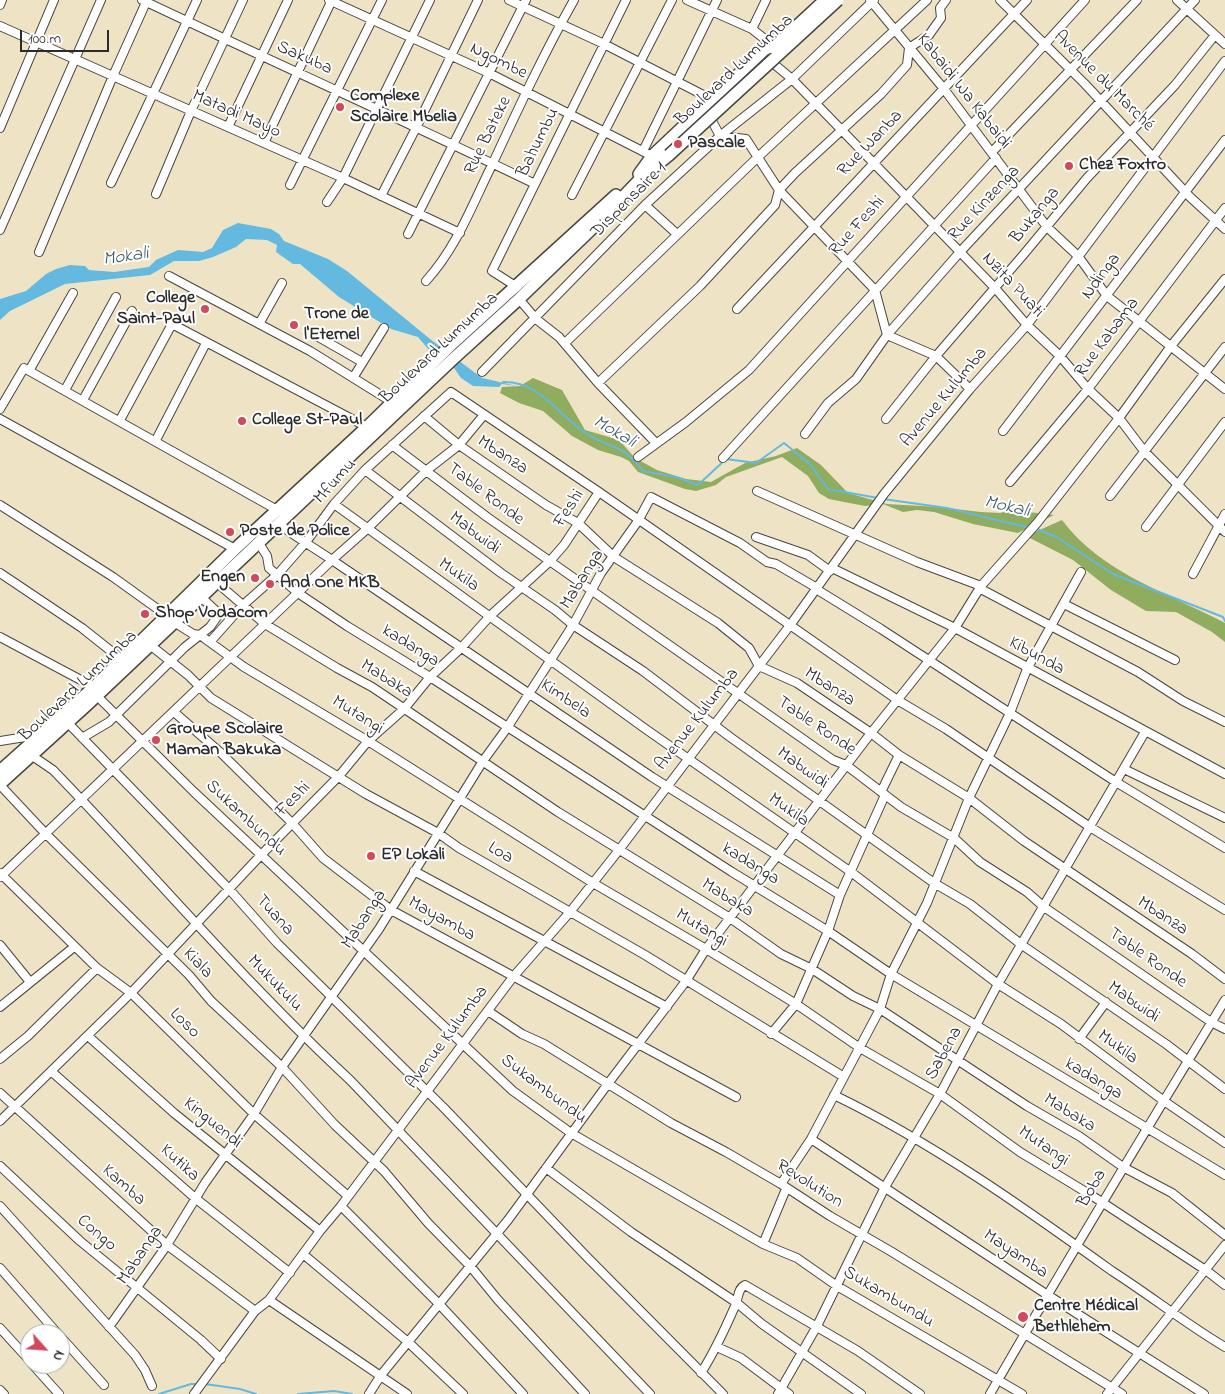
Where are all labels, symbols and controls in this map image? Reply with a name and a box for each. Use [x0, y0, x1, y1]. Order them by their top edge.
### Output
street label: Boulevard Lumumba [671, 11, 799, 131]
scale bar [22, 20, 111, 52]
street label: Avenue du Marché [1048, 27, 1158, 137]
text: 100 m [28, 28, 61, 50]
street label: Kabaidi Wa Kabaidi [911, 30, 1015, 154]
street label: Sakuba [273, 37, 335, 81]
street label: Ngombe [466, 39, 530, 85]
street label: Matadi Mayo [188, 86, 284, 144]
place label: Complexe Scolaire Mbelia [350, 86, 457, 128]
street label: Rue Bateke [461, 93, 517, 179]
marker: Complexe Scolaire Mbelia [334, 101, 346, 113]
street label: Bahumbu [513, 105, 565, 181]
street label: Rue Wanba [834, 106, 908, 182]
place label: Pascale [688, 133, 745, 155]
marker: Pascale [672, 138, 684, 150]
place label: Chez Foxtro [1079, 155, 1166, 177]
street label: Dispensaire 1 [588, 159, 672, 243]
marker: Chez Foxtro [1063, 160, 1075, 172]
street label: Rue Kinzenga [944, 162, 1026, 246]
street label: Bukanga [1007, 183, 1065, 249]
street label: Rue Feshi [825, 192, 891, 262]
water label: Mokali [102, 244, 150, 272]
street label: Nzita Puati [976, 249, 1048, 323]
street label: Ndinga [1078, 250, 1126, 304]
place label: College Saint-Paul [116, 288, 195, 330]
street label: Boulevard Lumumba [376, 289, 504, 409]
street label: Rue Kabama [1071, 294, 1145, 382]
marker: College Saint-Paul [199, 303, 211, 315]
place label: Trone de l'Eternel [304, 304, 369, 346]
marker: Trone de l'Eternel [288, 319, 300, 331]
street label: Avenue Kulumba [897, 344, 993, 452]
place label: College St-Paul [252, 410, 362, 432]
water label: Mokali [588, 412, 640, 454]
marker: College St-Paul [236, 415, 248, 427]
street label: Mbanza [473, 432, 531, 480]
street label: Mfumu [310, 455, 362, 509]
street label: Table Ronde [442, 459, 528, 531]
street label: Feshi [550, 486, 590, 532]
water label: Mokali [982, 492, 1032, 524]
street label: Mabwidi [444, 508, 504, 560]
place label: Poste de Police [240, 521, 350, 543]
marker: Poste de Police [224, 526, 236, 538]
street label: Mabanga [556, 546, 610, 614]
street label: Mukila [433, 554, 483, 598]
place label: Engen [200, 567, 245, 589]
marker: Engen [249, 572, 261, 584]
place label: And One MKB [280, 573, 380, 595]
marker: And One MKB [264, 578, 276, 590]
place label: Shop Vodacom [155, 603, 268, 625]
marker: Shop Vodacom [139, 608, 151, 620]
street label: kadanga [377, 621, 443, 673]
street label: Boulevard Lumumba [15, 627, 143, 747]
street label: Kibunda [1004, 633, 1068, 681]
street label: Mabaka [356, 656, 416, 704]
street label: Mbanza [800, 664, 858, 712]
street label: Avenue Kulumba [651, 665, 745, 775]
street label: Kimbela [536, 675, 594, 725]
street label: Mutangi [327, 692, 387, 740]
street label: Table Ronde [772, 693, 860, 761]
place label: Groupe Scolaire Maman Bakuka [166, 719, 283, 762]
marker: Groupe Scolaire Maman Bakuka [150, 734, 162, 746]
street label: Mabwidi [772, 743, 832, 795]
street label: Sukambundu [200, 776, 290, 862]
street label: Feshi [272, 778, 316, 822]
street label: Mukila [763, 789, 813, 833]
street label: Loa [484, 838, 516, 870]
street label: kadanga [717, 839, 783, 891]
place label: EP Lokali [381, 845, 445, 867]
marker: EP Lokali [365, 850, 377, 862]
street label: Mabaka [697, 875, 757, 923]
street label: Mabanga [338, 886, 392, 954]
street label: Tuana [250, 891, 298, 941]
street label: Mayamba [404, 893, 478, 947]
street label: Mbanza [1133, 893, 1191, 941]
street label: Mutangi [671, 905, 731, 953]
street label: Table Ronde [1104, 924, 1190, 994]
street label: Kiala [177, 944, 217, 984]
street label: Mukukulu [242, 951, 306, 1017]
street label: Mabwidi [1103, 977, 1163, 1029]
street label: Avenue Kulumba [402, 982, 494, 1094]
street label: Loso [164, 1004, 204, 1044]
street label: Sabena [922, 1024, 968, 1084]
street label: Mukila [1092, 1026, 1142, 1070]
street label: Sukambundu [496, 1051, 590, 1129]
street label: kadanga [1060, 1054, 1126, 1106]
street label: Mabaka [1039, 1090, 1099, 1138]
street label: Kinguendi [178, 1094, 246, 1154]
street label: Mutangi [1013, 1122, 1073, 1172]
street label: Kutika [155, 1141, 203, 1187]
street label: Revolution [772, 1156, 846, 1214]
street label: Kamba [97, 1161, 149, 1211]
street label: Boba [1074, 1166, 1112, 1212]
street label: Congo [72, 1211, 120, 1257]
street label: Mabanga [113, 1222, 169, 1290]
street label: Mayamba [978, 1225, 1052, 1285]
street label: Sukambundu [839, 1262, 937, 1334]
place label: Centre Médical Bethlehem [1034, 1296, 1138, 1338]
marker: Centre Médical Bethlehem [1016, 1310, 1030, 1324]
north arrow [20, 1324, 70, 1374]
text: N [47, 1346, 70, 1364]

